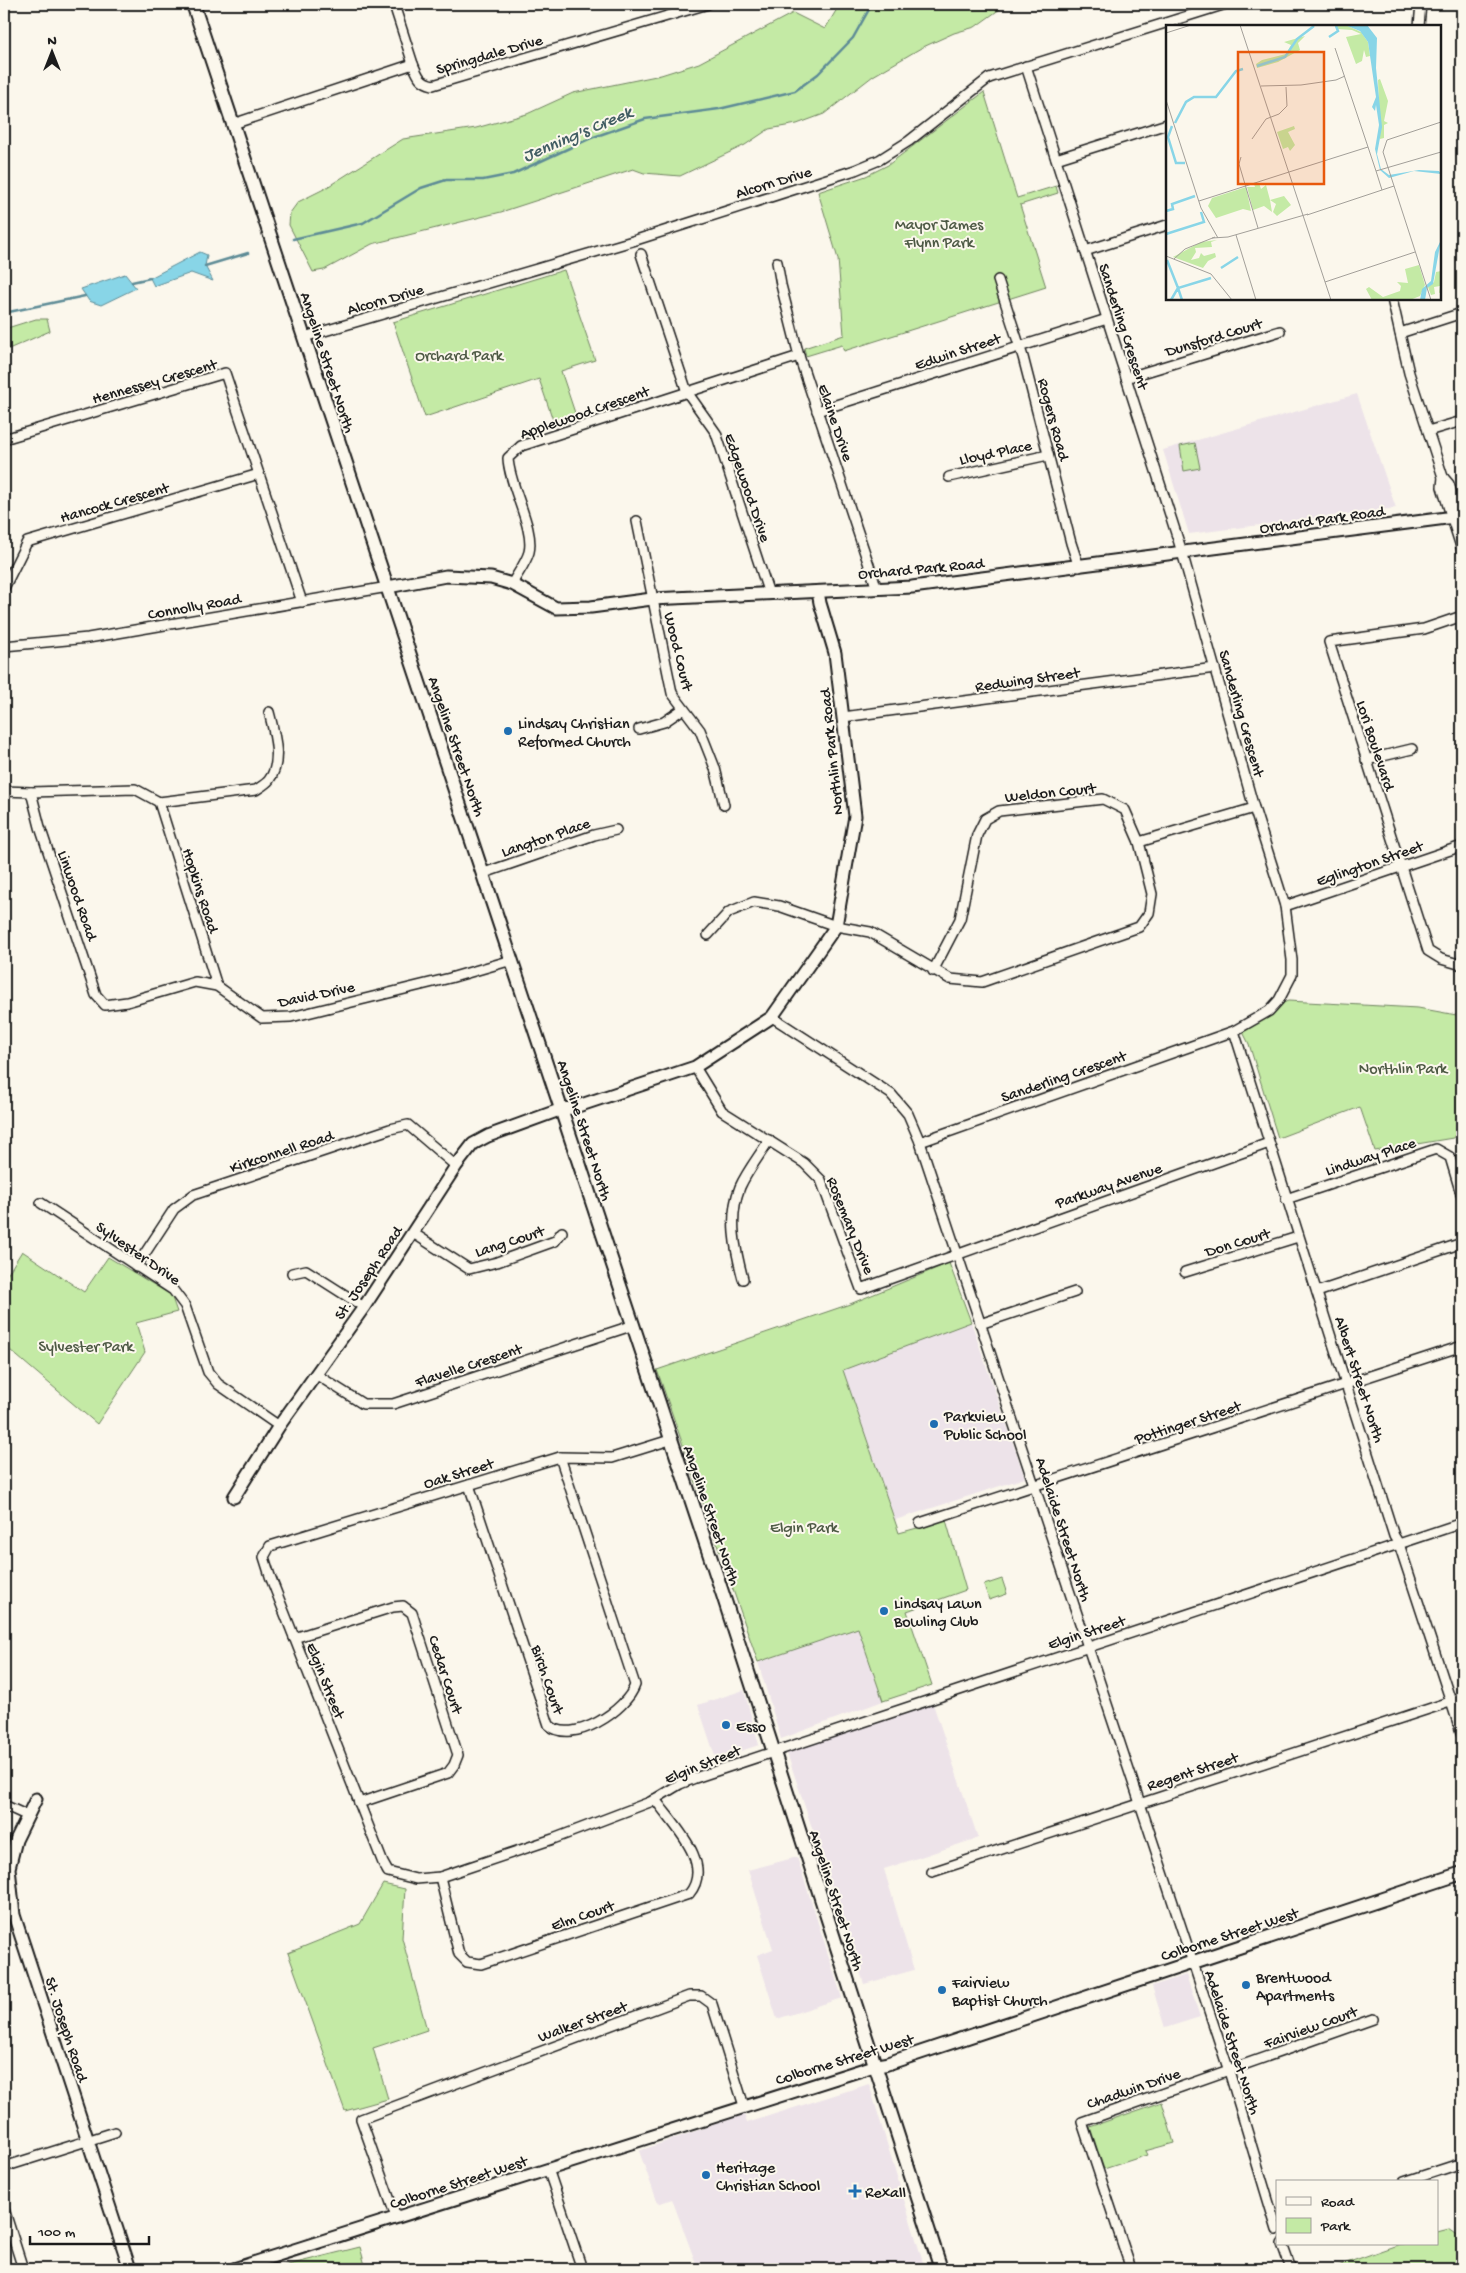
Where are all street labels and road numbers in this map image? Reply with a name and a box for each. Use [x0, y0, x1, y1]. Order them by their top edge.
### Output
street label: Springdale Drive [435, 32, 546, 81]
street label: Alcorn Drive [734, 164, 815, 205]
street label: Sanderling Crescent [1092, 262, 1151, 394]
street label: Alcorn Drive [346, 281, 427, 321]
street label: Angeline Street North [294, 290, 358, 436]
street label: Dunsford Court [1162, 315, 1266, 363]
street label: Edwin Street [913, 330, 1005, 376]
street label: Hennessey Crescent [90, 356, 221, 410]
street label: Rogers Road [1032, 377, 1072, 465]
street label: Elaine Drive [812, 382, 856, 465]
street label: Applewood Crescent [518, 383, 654, 445]
street label: Edgewood Drive [718, 431, 773, 546]
street label: Lloyd Place [958, 437, 1034, 471]
street label: Hancock Crescent [59, 479, 173, 529]
street label: Orchard Park Road [1259, 503, 1388, 540]
street label: Orchard Park Road [858, 555, 987, 585]
street label: Connolly Road [147, 591, 244, 626]
street label: Wood Court [658, 611, 696, 694]
street label: Sanderling Crescent [1212, 648, 1267, 781]
street label: Redwing Street [974, 665, 1082, 698]
street label: Angeline Street North [422, 675, 488, 820]
street label: Northlin Park Road [817, 686, 850, 816]
street label: Lori Boulevard [1350, 699, 1398, 795]
street label: Weldon Court [1004, 780, 1098, 809]
street label: Langton Place [499, 815, 594, 863]
street label: Eglington Street [1314, 838, 1427, 892]
street label: Hopkins Road [176, 846, 222, 937]
street label: Linwood Road [51, 849, 101, 945]
street label: David Drive [276, 979, 358, 1014]
street label: Sanderling Crescent [999, 1048, 1131, 1109]
street label: Angeline Street North [551, 1058, 615, 1204]
street label: Kirkconnell Road [228, 1127, 338, 1179]
street label: Lindway Place [1323, 1135, 1420, 1182]
street label: Parkway Avenue [1052, 1160, 1166, 1215]
street label: Rosemary Drive [821, 1175, 877, 1278]
street label: Sylvester Drive [91, 1219, 184, 1292]
street label: St. Joseph Road [332, 1222, 409, 1324]
street label: Lang Court [473, 1223, 549, 1263]
street label: Don Court [1202, 1225, 1274, 1263]
street label: Albert Street North [1328, 1315, 1387, 1446]
street label: Flavelle Crescent [412, 1341, 526, 1394]
street label: Pottinger Street [1132, 1398, 1245, 1451]
street label: Angeline Street North [677, 1444, 743, 1589]
street label: Oak Street [422, 1455, 498, 1495]
street label: Adelaide Street North [1029, 1456, 1094, 1605]
street label: Elgin Street [1046, 1612, 1130, 1656]
street label: Cedar Court [422, 1633, 466, 1718]
street label: Elgin Street [300, 1641, 348, 1723]
street label: Birch Court [525, 1642, 567, 1719]
street label: Elgin Street [663, 1742, 745, 1790]
street label: Regent Street [1145, 1749, 1242, 1797]
street label: Angeline Street North [803, 1828, 867, 1974]
street label: Elm Court [549, 1897, 618, 1937]
street label: Colborne Street West [1159, 1905, 1303, 1968]
street label: Adelaide Street North [1198, 1969, 1263, 2118]
street label: St. Joseph Road [39, 1975, 91, 2086]
street label: Walker Street [536, 1998, 632, 2048]
street label: Fairview Court [1261, 2003, 1362, 2055]
street label: Colborne Street West [774, 2031, 918, 2091]
street label: Chadwin Drive [1085, 2065, 1184, 2115]
street label: Colborne Street West [388, 2153, 532, 2216]

